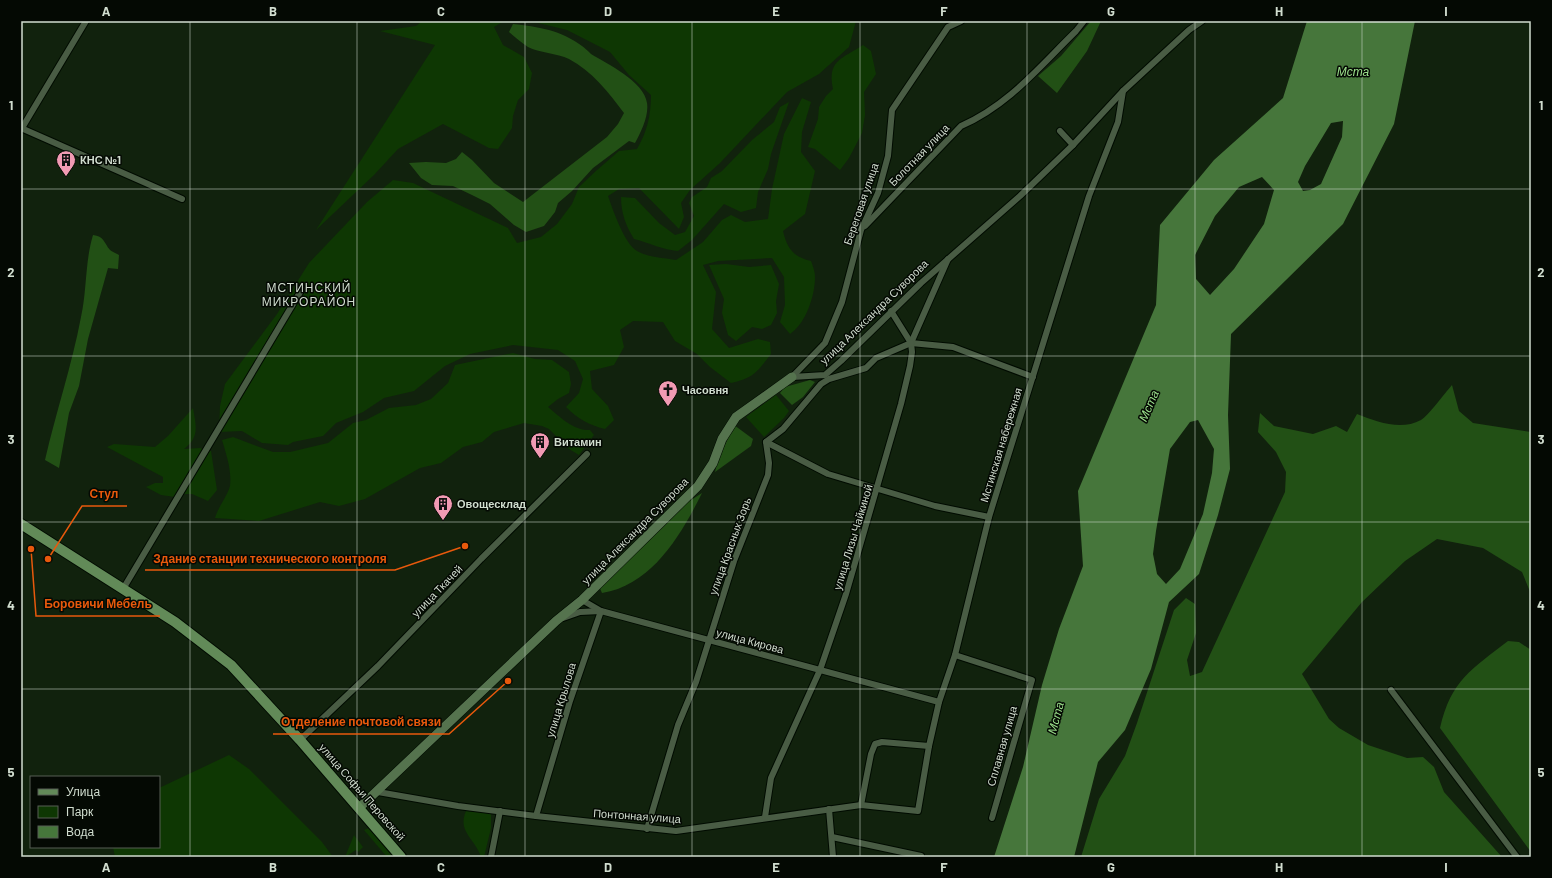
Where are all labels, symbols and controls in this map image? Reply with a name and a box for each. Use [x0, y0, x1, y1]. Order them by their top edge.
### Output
text: A [102, 3, 111, 19]
text: B [269, 3, 277, 19]
text: C [437, 3, 445, 19]
text: D [604, 3, 612, 19]
text: E [772, 3, 780, 19]
text: F [940, 3, 948, 19]
text: G [1107, 3, 1115, 19]
text: H [1275, 3, 1283, 19]
text: I [1444, 3, 1448, 19]
water label: Мста [1337, 64, 1370, 78]
text: 1 [9, 97, 13, 113]
text: 1 [1539, 97, 1543, 113]
street label: Болотная улица [886, 120, 952, 188]
building icon: КНС №1 [55, 149, 77, 177]
place label: КНС №1 [80, 153, 121, 166]
street label: Береговая улица [840, 160, 881, 246]
street label: улица Александра Суворова [817, 256, 931, 367]
text: 2 [7, 264, 15, 280]
text: 2 [1537, 264, 1545, 280]
district label: МСТИНСКИЙ МИКРОРАЙОН [262, 280, 356, 308]
church icon: Часовня [657, 379, 679, 407]
place label: Часовня [682, 383, 729, 396]
street label: Мстинская набережная [977, 386, 1024, 504]
water label: Мста [1135, 388, 1161, 423]
text: 3 [7, 431, 15, 447]
building icon: Витамин [529, 431, 551, 459]
text: 3 [1537, 431, 1545, 447]
place label: Витамин [554, 435, 602, 448]
street label: улица Александра Суворова [579, 474, 691, 587]
callout: Стул [82, 482, 127, 506]
street label: улица Лизы Чайкиной [830, 482, 875, 591]
text: Стул [90, 486, 118, 501]
building icon: Овощесклад [432, 493, 454, 521]
street label: улица Красных Зорь [706, 495, 753, 596]
place label: Овощесклад [457, 497, 526, 510]
callout: Здание станции технического контроля [145, 546, 395, 570]
text: Здание станции технического контроля [153, 551, 387, 566]
street label: улица Ткачей [408, 562, 465, 619]
callout: Боровичи Мебель [36, 592, 160, 616]
text: Боровичи Мебель [44, 596, 152, 611]
text: 4 [7, 597, 15, 613]
text: 4 [1537, 597, 1545, 613]
street label: улица Кирова [715, 625, 786, 656]
street label: улица Крылова [543, 660, 578, 739]
water label: Мста [1044, 700, 1066, 735]
street label: Сплавная улица [984, 703, 1019, 787]
callout: Отделение почтовой связи [273, 710, 449, 734]
text: Отделение почтовой связи [281, 714, 441, 729]
street label: улица Софьи Перовской [317, 740, 408, 843]
text: 5 [7, 764, 15, 780]
text: 5 [1537, 764, 1545, 780]
legend [30, 776, 160, 848]
text: Улица [66, 784, 100, 799]
text: Парк [66, 804, 94, 819]
street label: Понтонная улица [593, 806, 682, 825]
text: Вода [66, 824, 94, 839]
text: A [102, 859, 111, 875]
text: B [269, 859, 277, 875]
text: C [437, 859, 445, 875]
text: D [604, 859, 612, 875]
text: E [772, 859, 780, 875]
text: F [940, 859, 948, 875]
text: G [1107, 859, 1115, 875]
text: H [1275, 859, 1283, 875]
text: I [1444, 859, 1448, 875]

